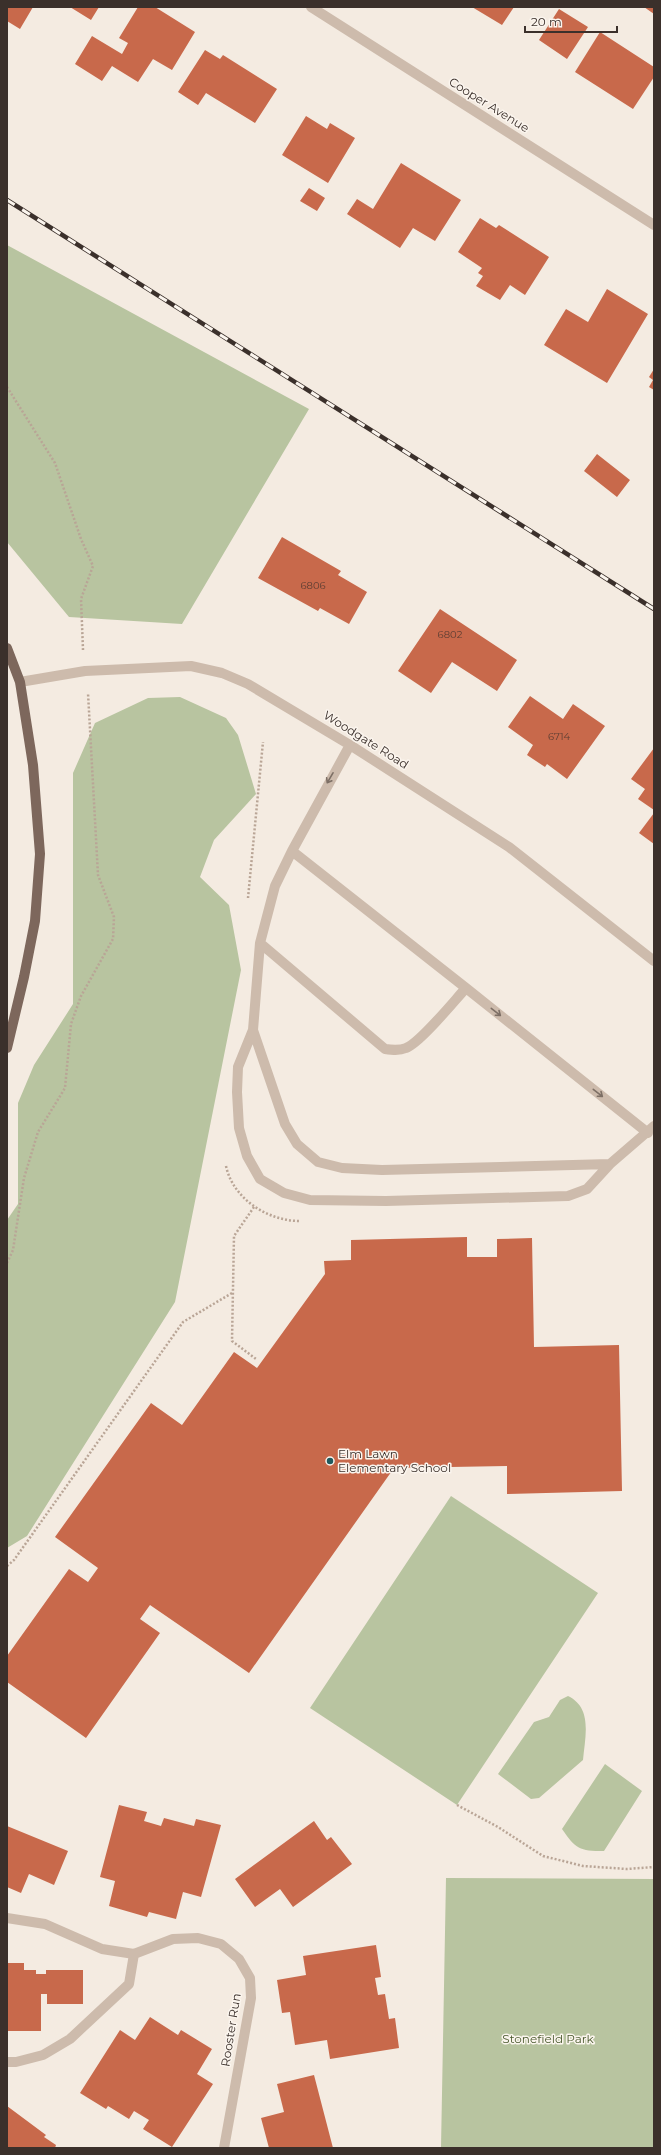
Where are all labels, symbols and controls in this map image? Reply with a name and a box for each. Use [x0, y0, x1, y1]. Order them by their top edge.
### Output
scale bar [525, 8, 617, 34]
text: 20 m [531, 14, 562, 29]
street label: Cooper Avenue [446, 74, 532, 135]
house number: 6806 [300, 579, 326, 592]
house number: 6802 [438, 628, 463, 641]
street label: Woodgate Road [321, 707, 412, 772]
house number: 6714 [548, 730, 570, 743]
one-way arrow [326, 772, 334, 784]
one-way arrow [491, 1008, 502, 1017]
one-way arrow [592, 1089, 603, 1097]
place label: Elm Lawn Elementary School [338, 1446, 451, 1475]
marker: Elm Lawn Elementary School [325, 1456, 335, 1466]
street label: Rooster Run [217, 1992, 244, 2068]
park label: Stonefield Park [502, 2031, 595, 2046]

